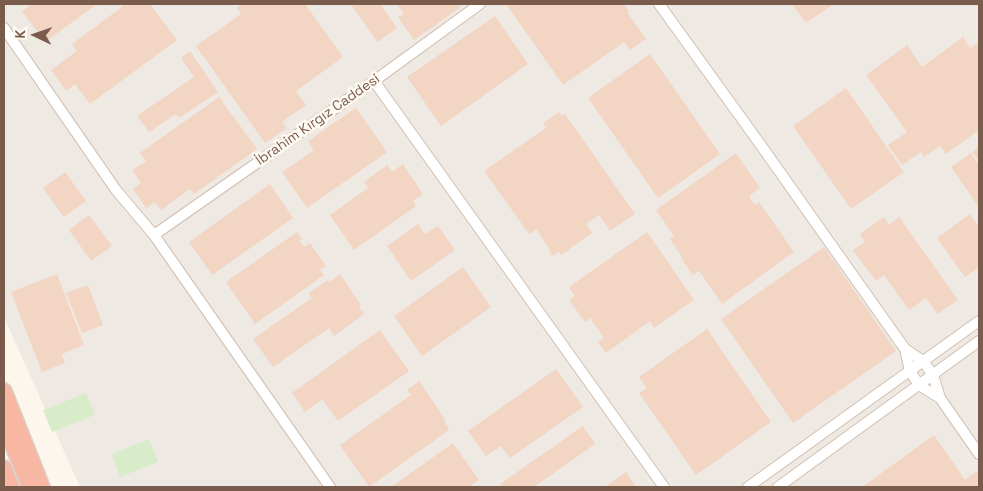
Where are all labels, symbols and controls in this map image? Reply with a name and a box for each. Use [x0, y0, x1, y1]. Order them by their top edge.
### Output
north arrow [10, 10, 60, 60]
text: K [11, 29, 29, 39]
street label: İbrahim Kırgız Caddesi [253, 71, 383, 169]

